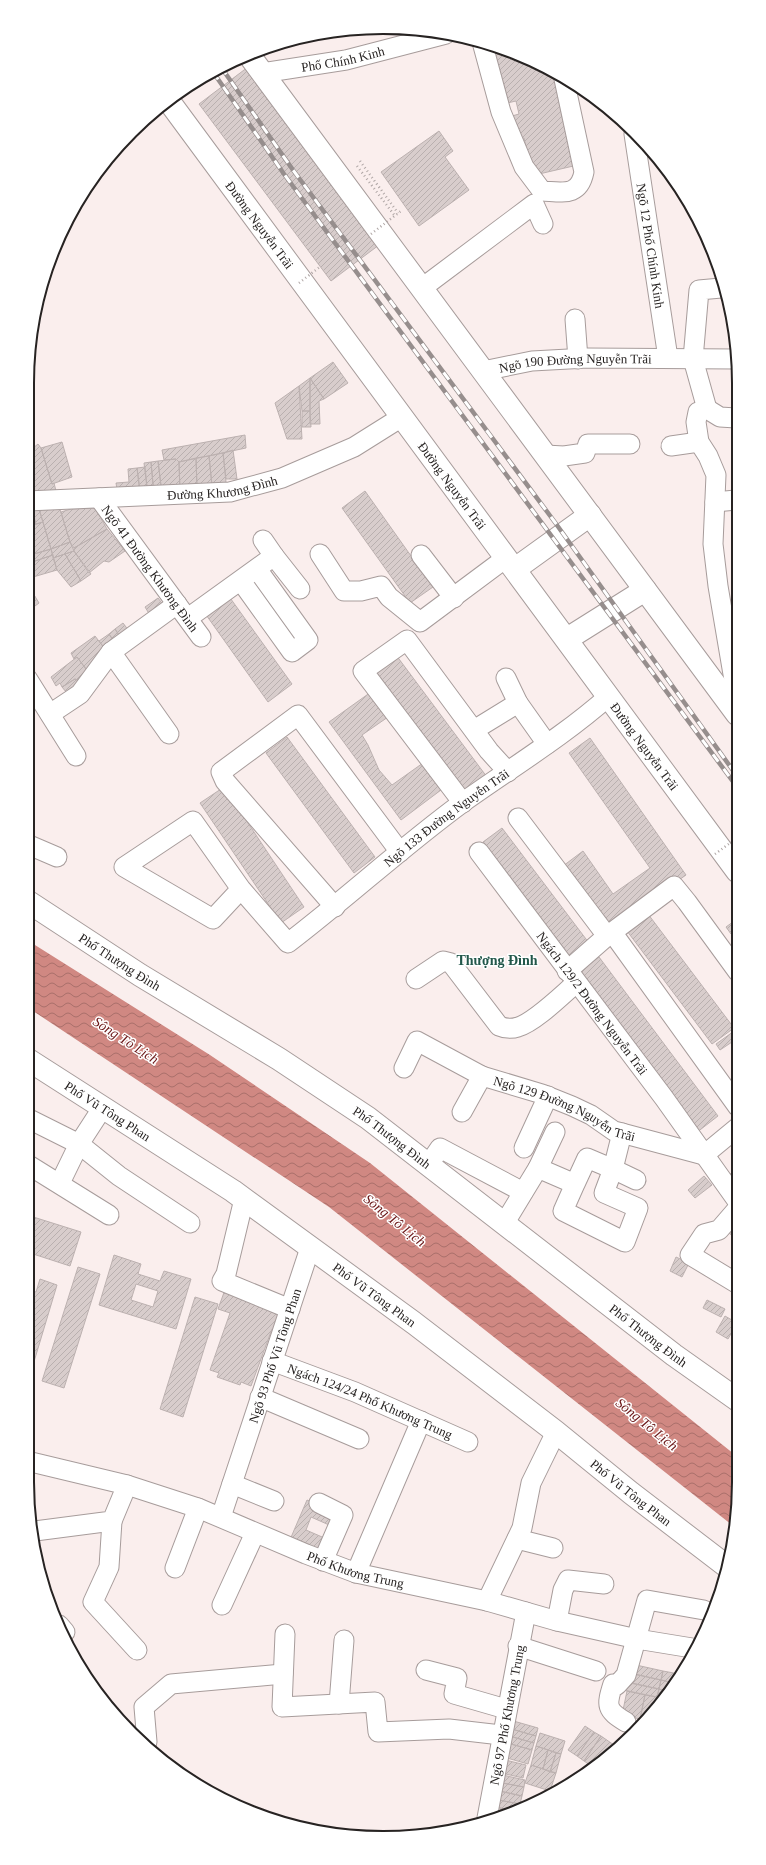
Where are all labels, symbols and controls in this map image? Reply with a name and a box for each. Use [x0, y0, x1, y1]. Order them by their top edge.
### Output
street label: Phố Chính Kinh [300, 43, 387, 75]
street label: Đường Nguyễn Trãi [222, 178, 297, 272]
street label: Ngõ 12 Phố Chính Kinh [634, 182, 667, 310]
street label: Ngõ 190 Đường Nguyễn Trãi [498, 351, 652, 376]
street label: Đường Nguyễn Trãi [415, 439, 489, 533]
street label: Đường Khương Đình [167, 472, 280, 503]
street label: Ngõ 41 Đường Khương Đình [99, 502, 202, 635]
street label: Đường Nguyễn Trãi [607, 700, 682, 793]
street label: Ngõ 133 Đường Nguyễn Trãi [381, 766, 512, 870]
street label: Ngách 129/2 Đường Nguyễn Trãi [534, 929, 651, 1078]
street label: Phố Thượng Đình [76, 930, 164, 994]
district label: Thượng Đình [456, 953, 538, 968]
water label: Sông Tô Lịch [90, 1014, 161, 1067]
street label: Ngõ 129 Đường Nguyễn Trãi [492, 1073, 637, 1144]
street label: Phố Vũ Tông Phan [62, 1078, 154, 1144]
street label: Phố Thượng Đình [350, 1103, 434, 1172]
water label: Sông Tô Lịch [361, 1191, 428, 1250]
street label: Phố Vũ Tông Phan [330, 1260, 419, 1330]
street label: Ngõ 93 Phố Vũ Tông Phan [246, 1286, 304, 1425]
street label: Phố Thượng Đình [606, 1301, 690, 1370]
street label: Ngách 124/24 Phố Khương Trung [285, 1361, 455, 1442]
water label: Sông Tô Lịch [613, 1395, 680, 1454]
street label: Phố Vũ Tông Phan [587, 1456, 675, 1529]
street label: Phố Khương Trung [305, 1548, 406, 1591]
street label: Ngõ 97 Phố Khương Trung [486, 1643, 528, 1786]

